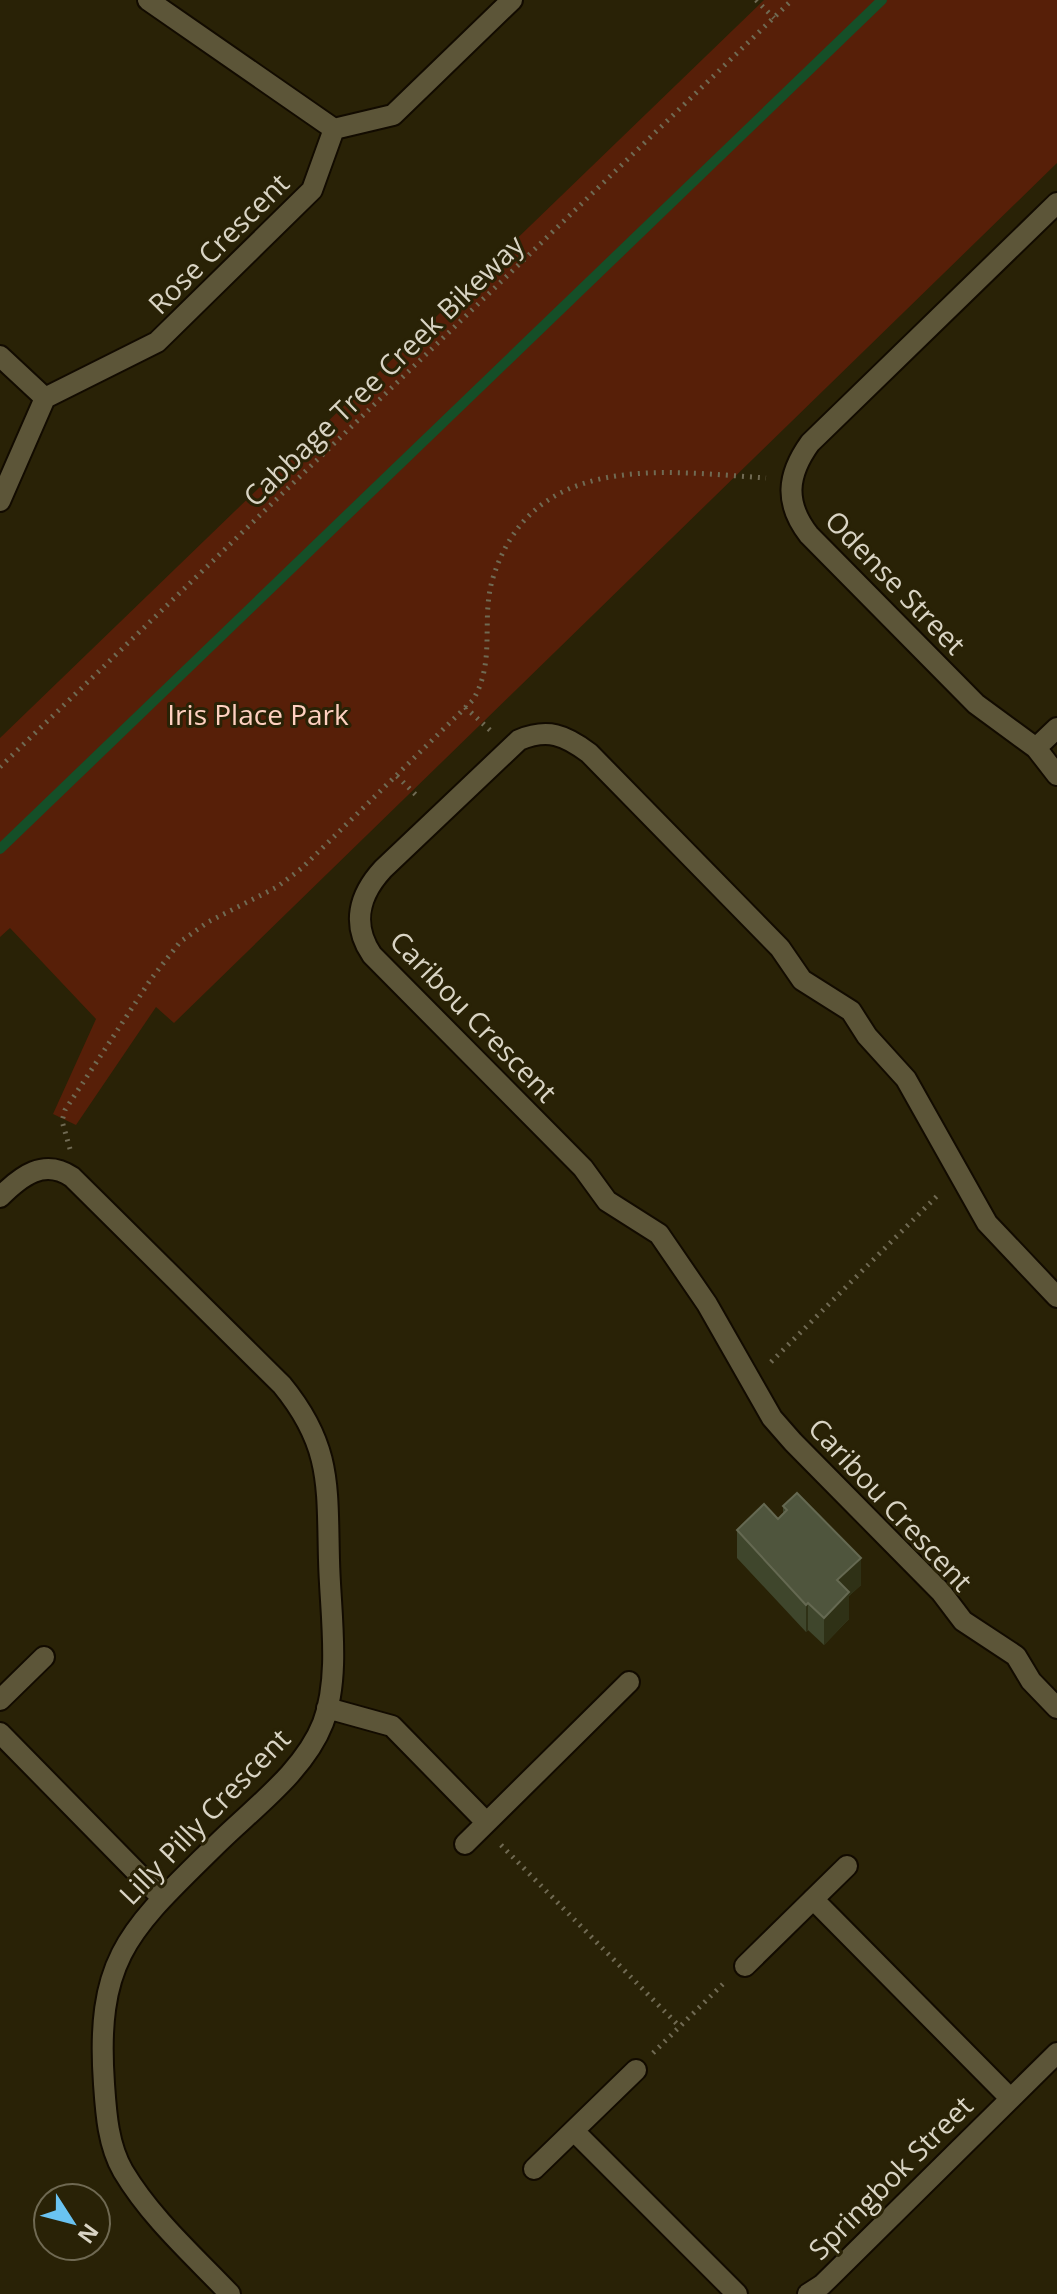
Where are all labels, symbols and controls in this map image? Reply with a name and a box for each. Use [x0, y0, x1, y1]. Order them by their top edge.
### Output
street label: Rose Crescent [139, 164, 297, 322]
street label: Cabbage Tree Creek Bikeway [234, 225, 532, 514]
street label: Odense Street [818, 502, 974, 662]
park label: Iris Place Park [167, 695, 349, 733]
street label: Caribou Crescent [382, 922, 566, 1110]
street label: Caribou Crescent [801, 1409, 981, 1599]
street label: Lilly Pilly Crescent [110, 1720, 298, 1912]
street label: Springbok Street [800, 2087, 980, 2267]
north arrow [32, 2182, 112, 2262]
text: N [72, 2218, 106, 2250]

